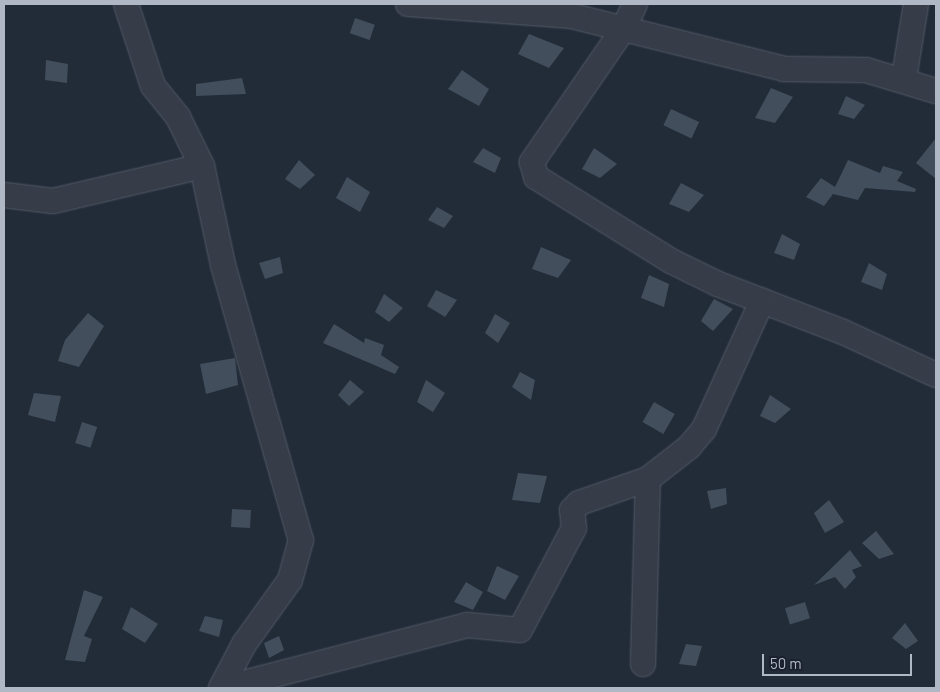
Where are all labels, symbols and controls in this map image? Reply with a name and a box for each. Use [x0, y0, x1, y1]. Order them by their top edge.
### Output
scale bar [765, 644, 915, 676]
text: 50 m [770, 654, 802, 672]

